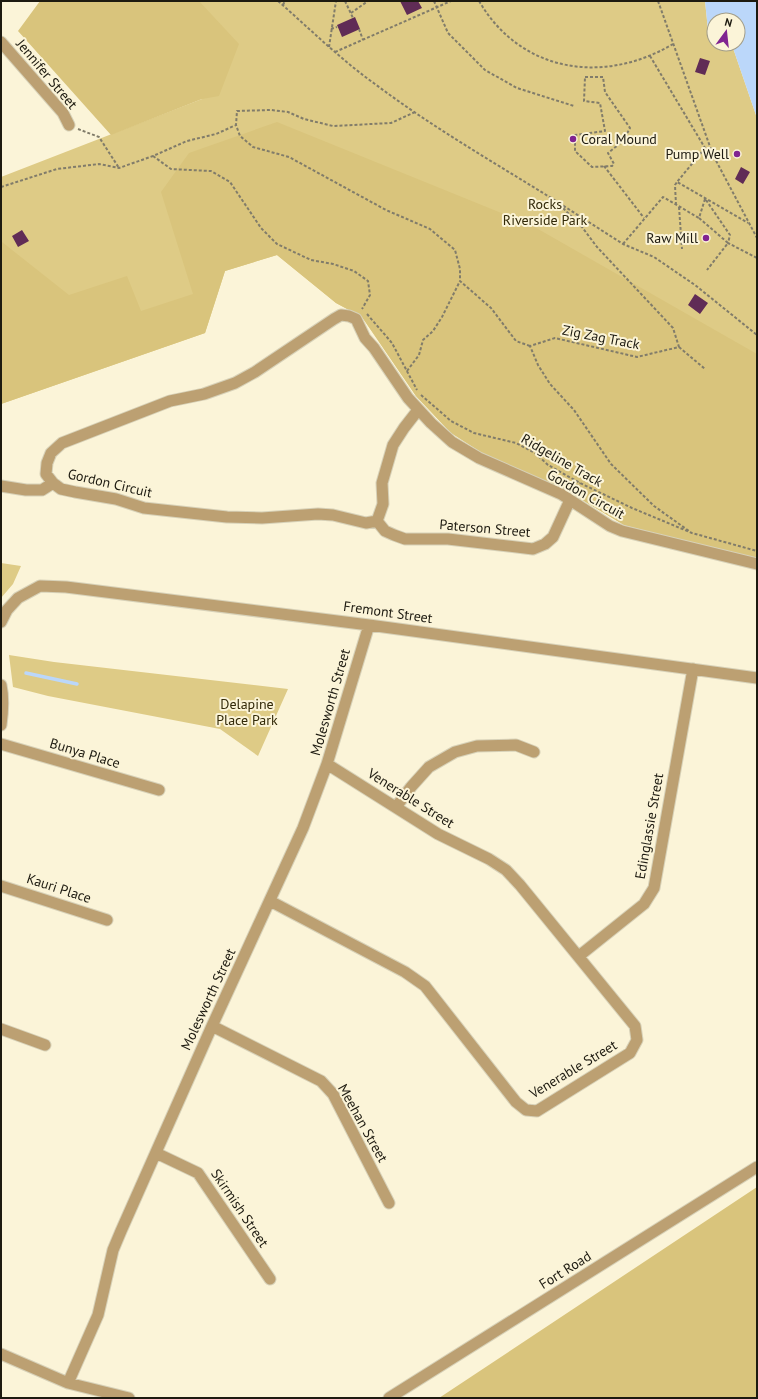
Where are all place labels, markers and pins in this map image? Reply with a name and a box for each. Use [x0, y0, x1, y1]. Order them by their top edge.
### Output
place label: Coral Mound [581, 130, 657, 148]
marker: Coral Mound [568, 134, 578, 144]
place label: Pump Well [665, 145, 729, 163]
marker: Pump Well [732, 149, 742, 159]
place label: Raw Mill [646, 229, 698, 247]
marker: Raw Mill [701, 233, 711, 243]

